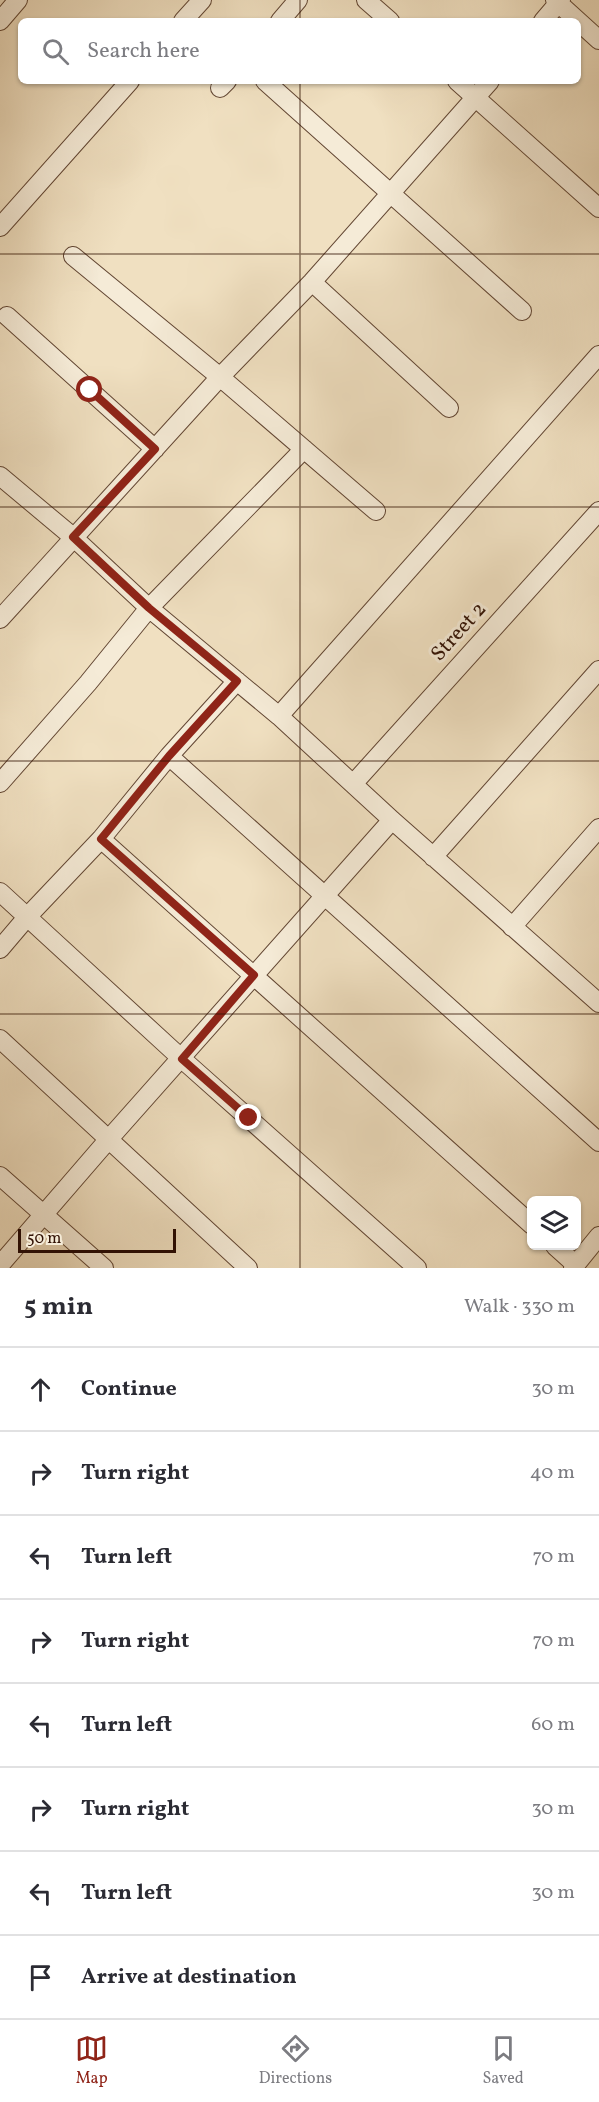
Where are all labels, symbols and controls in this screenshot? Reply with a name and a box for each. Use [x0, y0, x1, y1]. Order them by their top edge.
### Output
search box [18, 18, 581, 84]
icon: search [39, 35, 72, 68]
text: Search here [87, 36, 200, 67]
route start [76, 376, 102, 402]
street label: Street 2 [425, 596, 493, 668]
route end [235, 1104, 261, 1130]
map controls [527, 1196, 581, 1250]
button: layers [527, 1196, 581, 1250]
scale bar [18, 1226, 176, 1254]
text: 50 m [27, 1228, 61, 1250]
text: 5 min [24, 1289, 93, 1325]
text: Walk · 330 m [464, 1293, 575, 1321]
icon: ahead [24, 1373, 57, 1406]
text: Continue [81, 1374, 177, 1405]
text: 30 m [531, 1375, 575, 1403]
icon: right [24, 1457, 57, 1490]
text: Turn right [81, 1458, 189, 1489]
text: 40 m [530, 1459, 575, 1487]
icon: left [24, 1541, 57, 1574]
text: Turn left [81, 1542, 172, 1573]
text: 70 m [532, 1543, 575, 1571]
icon: right [24, 1625, 57, 1658]
text: Turn right [81, 1626, 189, 1657]
text: 70 m [532, 1627, 575, 1655]
icon: left [24, 1709, 57, 1742]
text: Turn left [81, 1710, 172, 1741]
text: 60 m [531, 1711, 575, 1739]
icon: right [24, 1793, 57, 1826]
text: Turn right [81, 1794, 189, 1825]
text: 30 m [531, 1795, 575, 1823]
icon: left [24, 1877, 57, 1910]
text: Turn left [81, 1878, 172, 1909]
text: 30 m [531, 1879, 575, 1907]
icon: arrive [24, 1961, 57, 1994]
text: Arrive at destination [81, 1962, 297, 1993]
tab: Map [75, 2032, 108, 2090]
tab: Directions [259, 2032, 332, 2090]
tab: Saved [483, 2032, 524, 2090]

